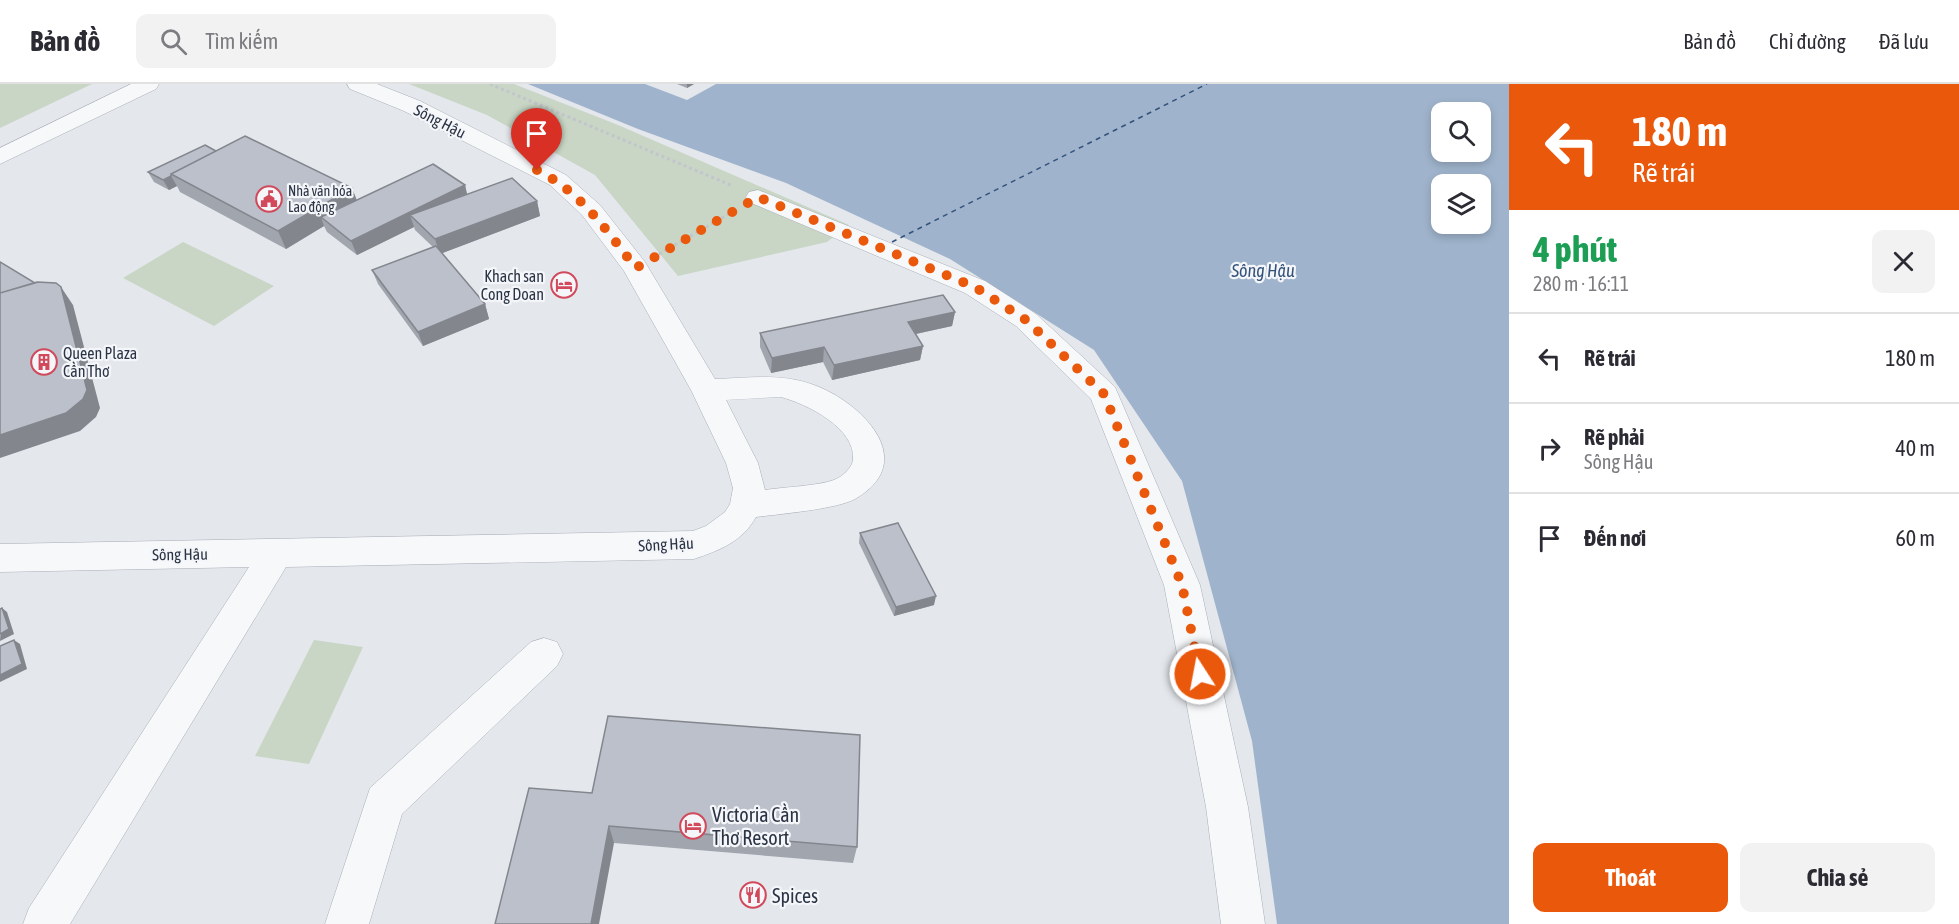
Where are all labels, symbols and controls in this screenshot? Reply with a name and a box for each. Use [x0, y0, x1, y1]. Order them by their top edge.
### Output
search box [136, 14, 556, 68]
text: Bản đồ [30, 25, 100, 57]
icon: search [157, 25, 190, 58]
text: Tìm kiếm [205, 28, 278, 54]
text: Bản đồ [1683, 29, 1736, 53]
text: Chỉ đường [1769, 29, 1846, 53]
text: Đã lưu [1879, 29, 1929, 53]
street label: Sông Hậu [411, 100, 469, 143]
map controls [1431, 102, 1491, 234]
button: search [1431, 102, 1491, 162]
text: 180 m [1632, 107, 1727, 155]
pin [511, 108, 562, 170]
icon: left [1533, 108, 1611, 186]
icon: arrive [520, 117, 553, 150]
text: Rẽ trái [1632, 157, 1695, 188]
button: layers [1431, 174, 1491, 234]
place label: Nhà văn hóa Lao động [288, 183, 352, 215]
public building icon: Nhà văn hóa Lao động [254, 184, 284, 214]
text: 4 phút [1533, 228, 1617, 270]
button: close [1872, 230, 1935, 293]
water label: Sông Hậu [1230, 260, 1295, 281]
place label: Khach san Cong Doan [481, 267, 544, 304]
hotel icon: Khach san Cong Doan [549, 270, 579, 300]
text: 280 m · 16:11 [1533, 272, 1629, 295]
icon: left [1533, 342, 1566, 375]
place label: Queen Plaza Cần Thơ [63, 344, 137, 380]
text: Rẽ trái [1584, 345, 1636, 371]
text: 180 m [1885, 345, 1935, 371]
building icon: Queen Plaza Cần Thơ [29, 347, 59, 377]
text: Rẽ phải [1584, 424, 1644, 450]
icon: right [1533, 432, 1566, 465]
text: 40 m [1895, 435, 1935, 461]
text: Sông Hậu [1584, 450, 1653, 473]
icon: arrive [1533, 522, 1566, 555]
text: Đến nơi [1584, 525, 1646, 551]
text: 60 m [1895, 525, 1935, 551]
street label: Sông Hậu [638, 534, 694, 555]
street label: Sông Hậu [152, 545, 208, 564]
position arrow [1168, 642, 1232, 706]
place label: Victoria Cần Thơ Resort [712, 803, 799, 849]
hotel icon: Victoria Cần Thơ Resort [678, 811, 708, 841]
button: Thoát [1533, 843, 1728, 912]
button: Chia sẻ [1740, 843, 1935, 912]
restaurant icon: Spices [738, 880, 768, 910]
place label: Spices [772, 884, 818, 907]

